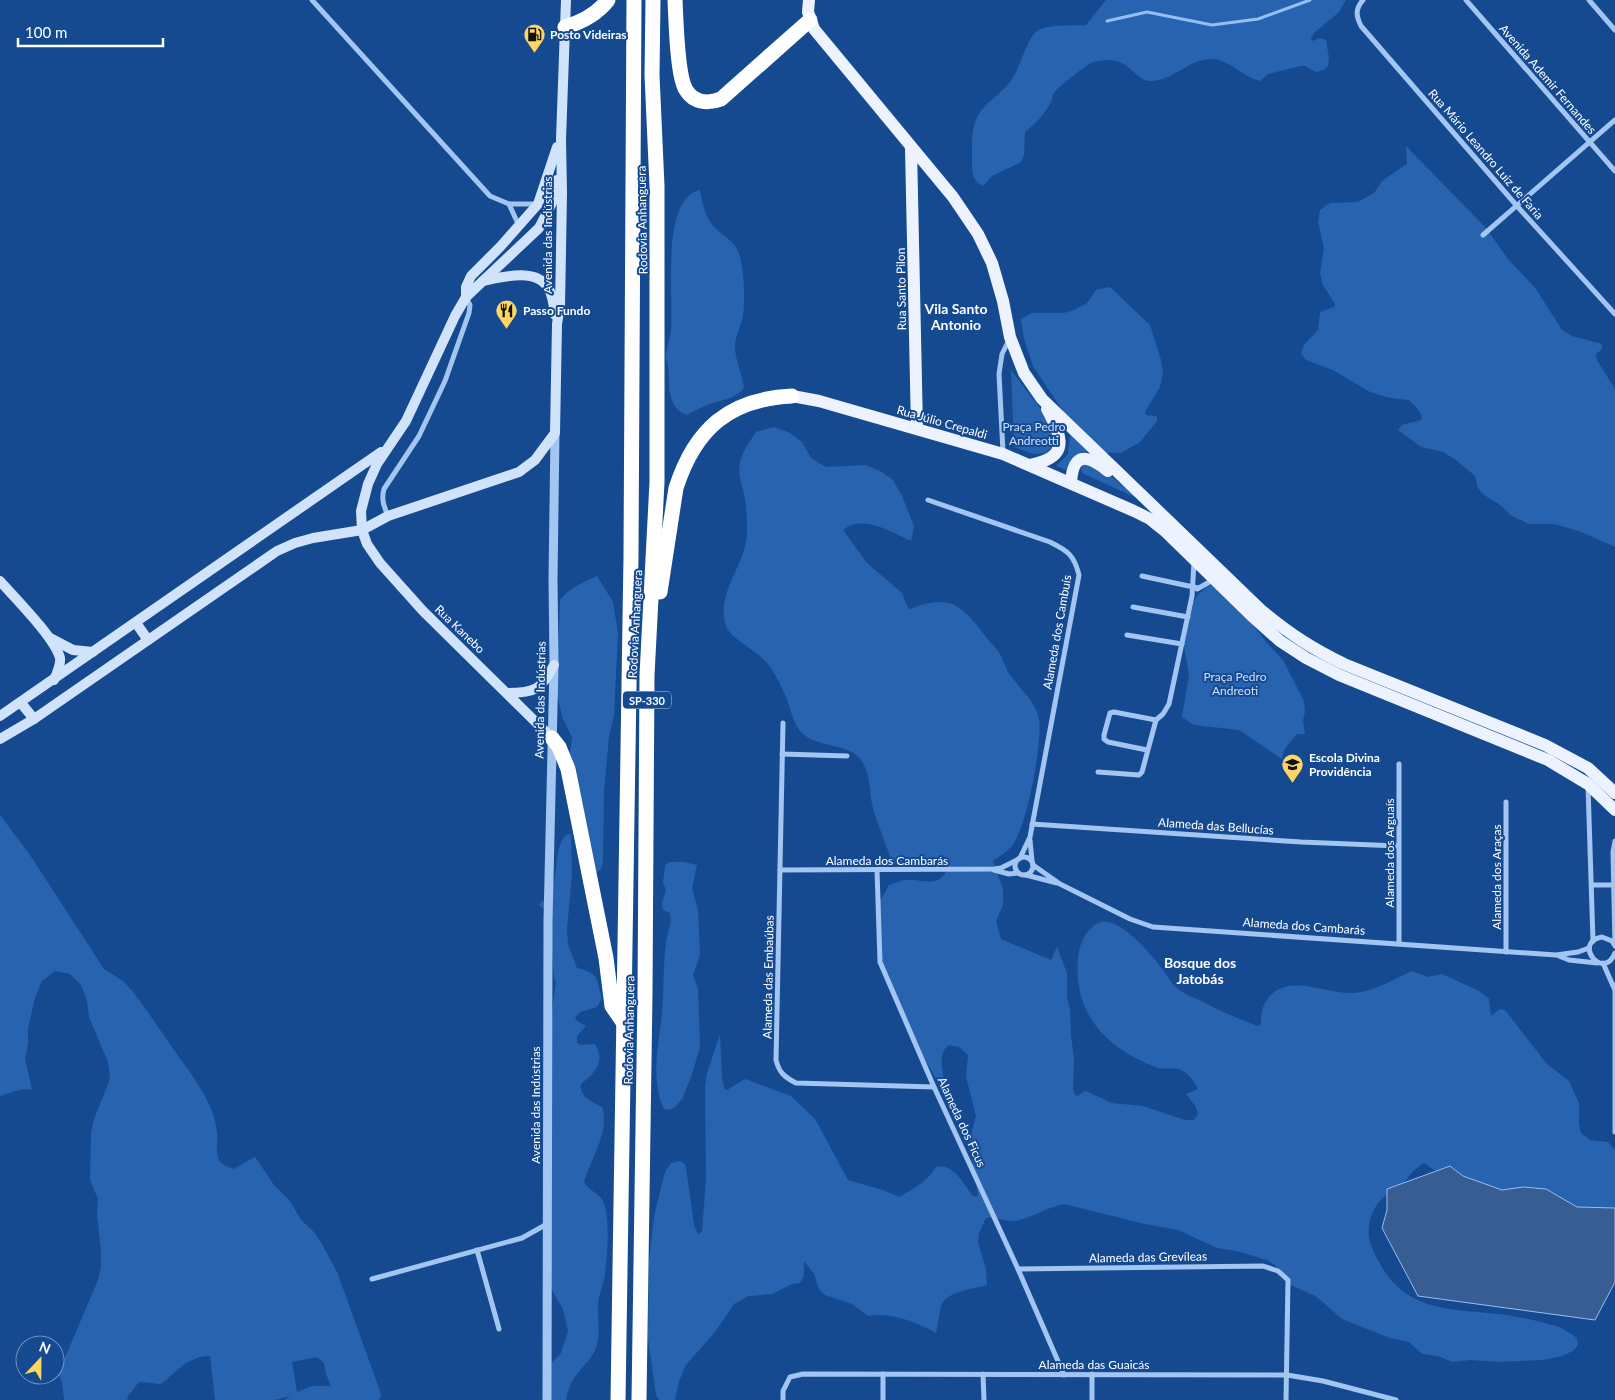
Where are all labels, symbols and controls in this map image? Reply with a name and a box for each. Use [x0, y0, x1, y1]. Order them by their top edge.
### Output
scale bar [18, 15, 162, 47]
street label: Avenida Ademir Fernandes [1496, 21, 1600, 137]
fuel station icon: Posto Videiras [522, 22, 546, 53]
text: 100 m [25, 23, 67, 41]
place label: Posto Videiras [550, 27, 627, 42]
street label: Rua Mário Leandro Luiz de Faria [1425, 86, 1547, 222]
street label: Rodovia Anhanguera [634, 166, 650, 274]
street label: Avenida das Indústrias [540, 176, 555, 294]
street label: Rua Santo Pilon [893, 248, 909, 330]
restaurant icon: Passo Fundo [495, 298, 519, 329]
district label: Vila Santo Antonio [924, 300, 987, 333]
place label: Passo Fundo [523, 303, 590, 318]
street label: Rua Júlio Crepaldi [895, 402, 989, 442]
park label: Praça Pedro Andreotti [1003, 419, 1066, 448]
street label: Rodovia Anhanguera [625, 569, 645, 679]
street label: Alameda dos Cambuís [1040, 574, 1074, 690]
street label: Rua Kanebo [432, 602, 488, 657]
street label: Avenida das Indústrias [531, 641, 549, 759]
park label: Praça Pedro Andreoti [1204, 669, 1267, 698]
road number: SP-330 [623, 692, 671, 708]
place label: Escola Divina Providência [1309, 750, 1380, 779]
school or university icon: Escola Divina Providência [1281, 752, 1305, 783]
street label: Alameda dos Arguaís [1382, 798, 1397, 908]
street label: Alameda das Bellucías [1158, 814, 1274, 838]
street label: Alameda dos Araças [1489, 824, 1504, 930]
street label: Alameda dos Cambarás [826, 853, 948, 868]
street label: Alameda dos Cambarás [1242, 914, 1366, 938]
street label: Alameda das Embaúbas [759, 915, 777, 1039]
district label: Bosque dos Jatobás [1164, 954, 1236, 987]
street label: Rodovia Anhanguera [621, 976, 637, 1084]
street label: Avenida das Indústrias [528, 1046, 543, 1164]
street label: Alameda dos Fícus [935, 1075, 989, 1169]
street label: Alameda das Grevíleas [1089, 1248, 1207, 1266]
north arrow [15, 1335, 65, 1385]
text: N [37, 1338, 53, 1357]
street label: Alameda das Guaicás [1039, 1357, 1149, 1372]

